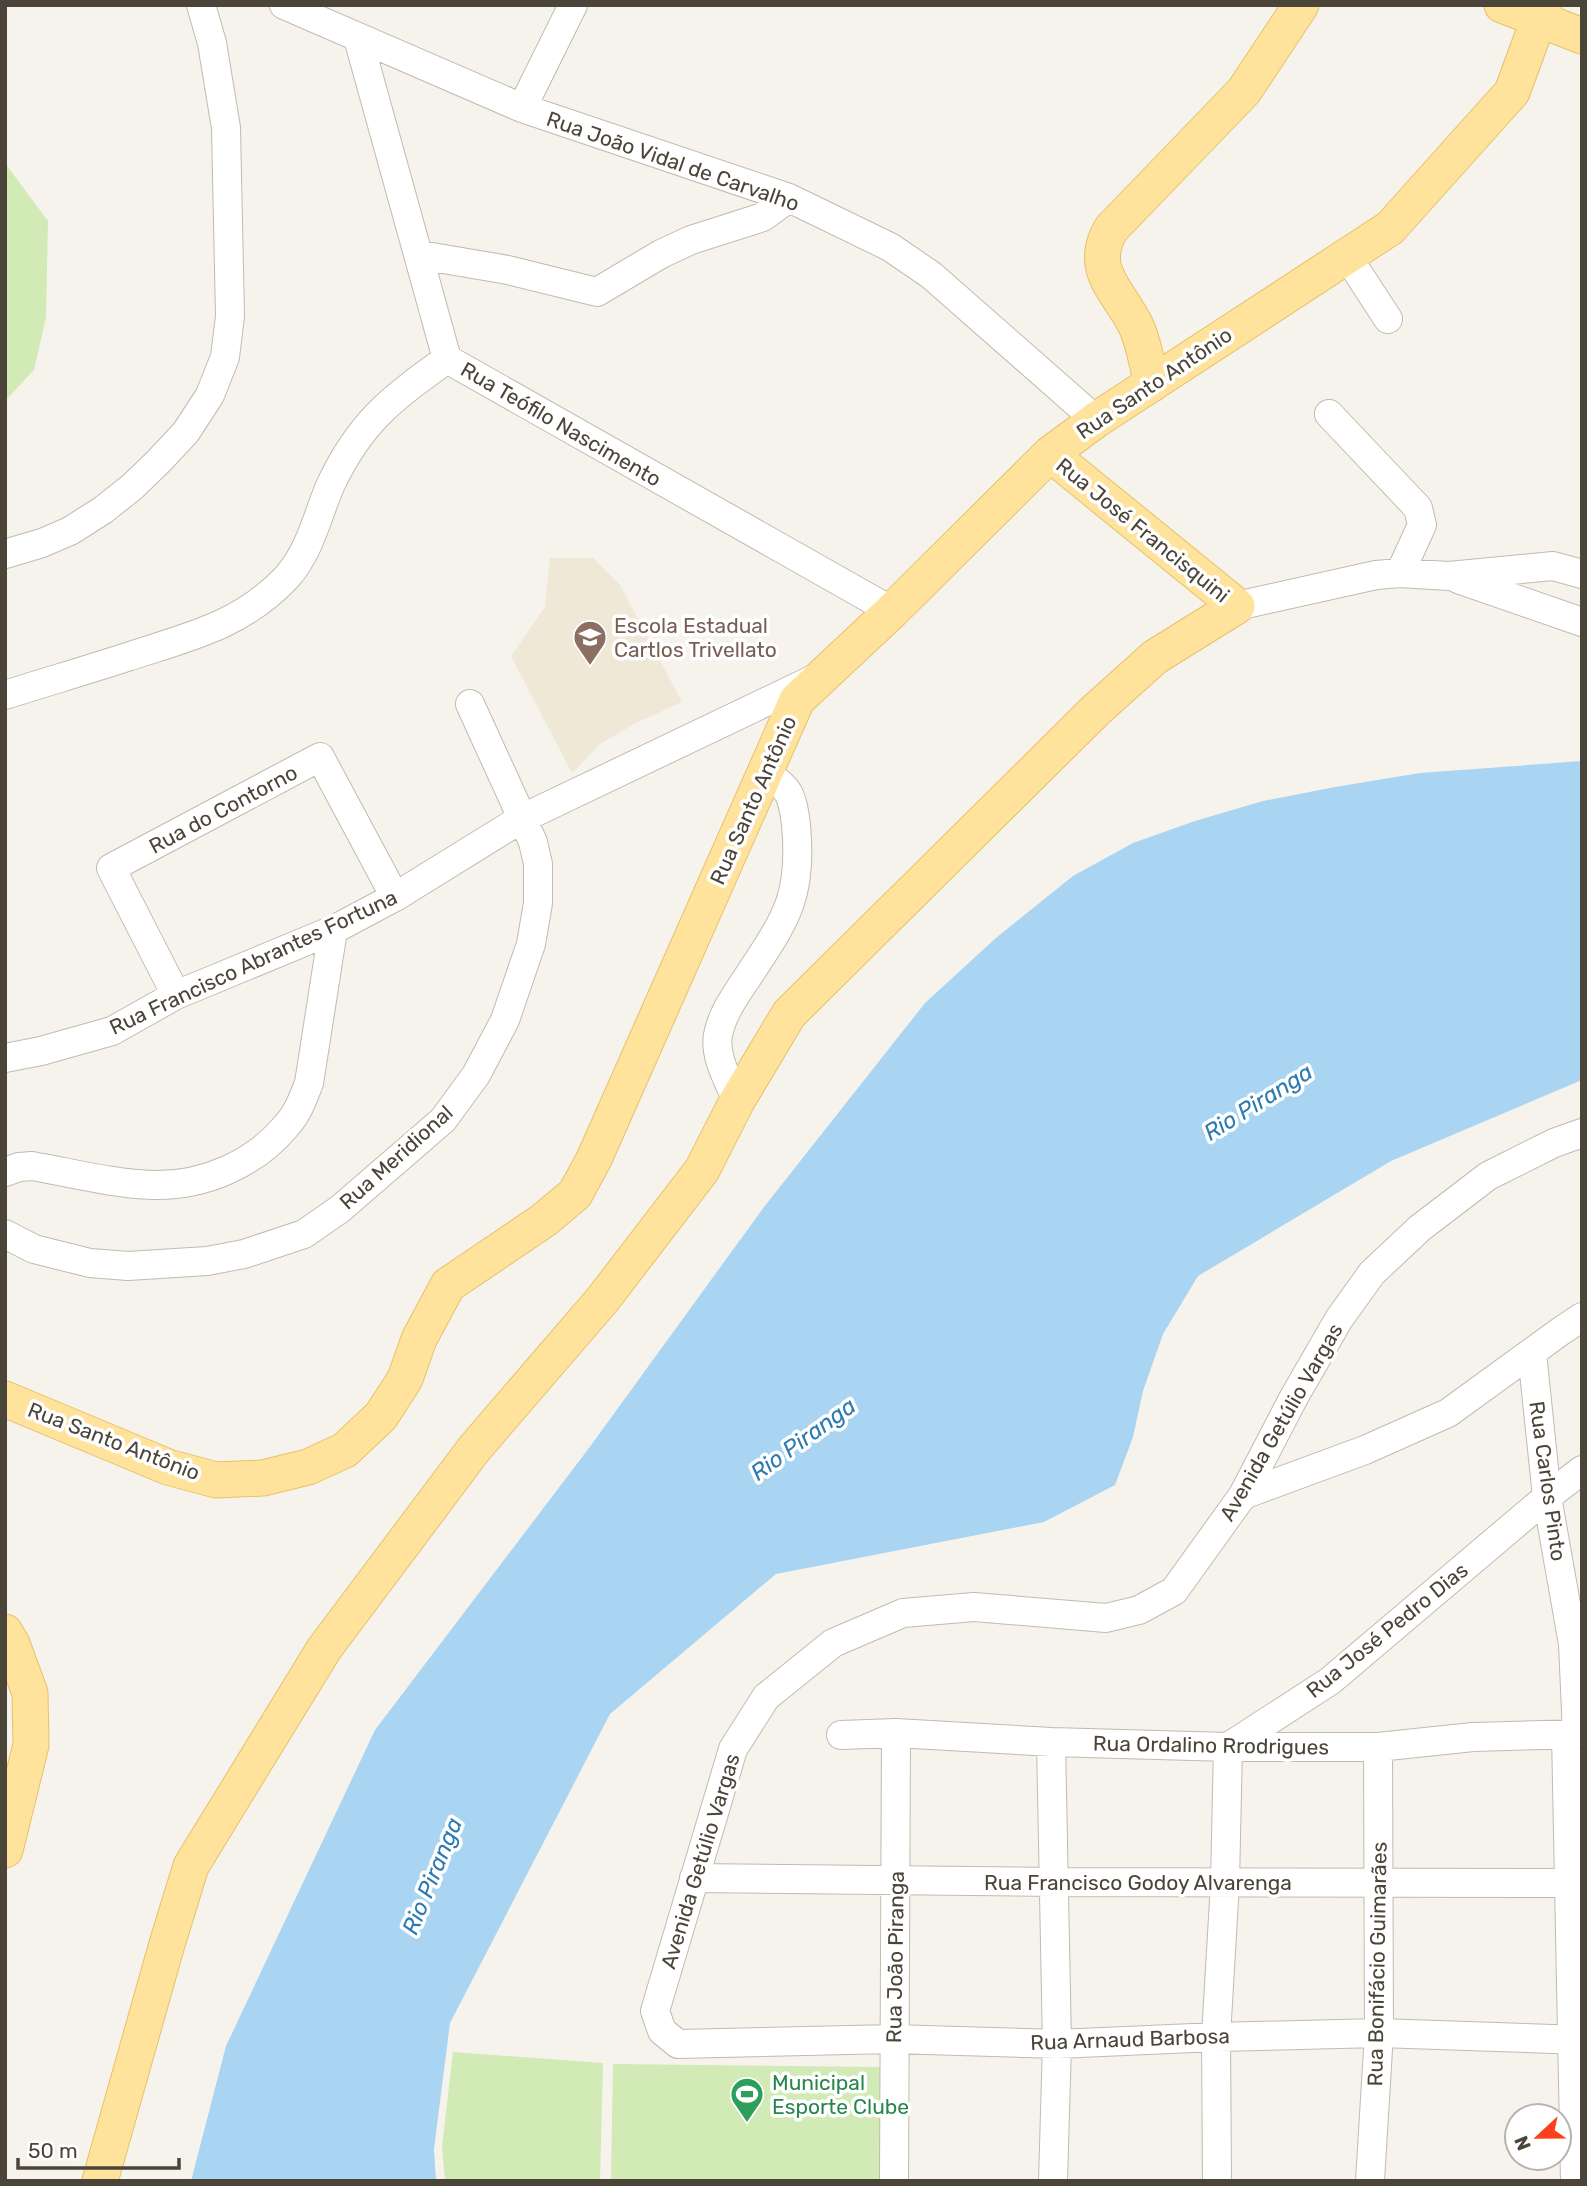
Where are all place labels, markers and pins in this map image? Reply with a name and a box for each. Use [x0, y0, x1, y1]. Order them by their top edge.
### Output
place label: Escola Estadual Cartlos Trivellato [614, 613, 777, 662]
school or university icon: Escola Estadual Cartlos Trivellato [571, 618, 609, 667]
place label: Municipal Esporte Clube [772, 2070, 909, 2119]
sports icon: Municipal Esporte Clube [728, 2075, 766, 2124]

